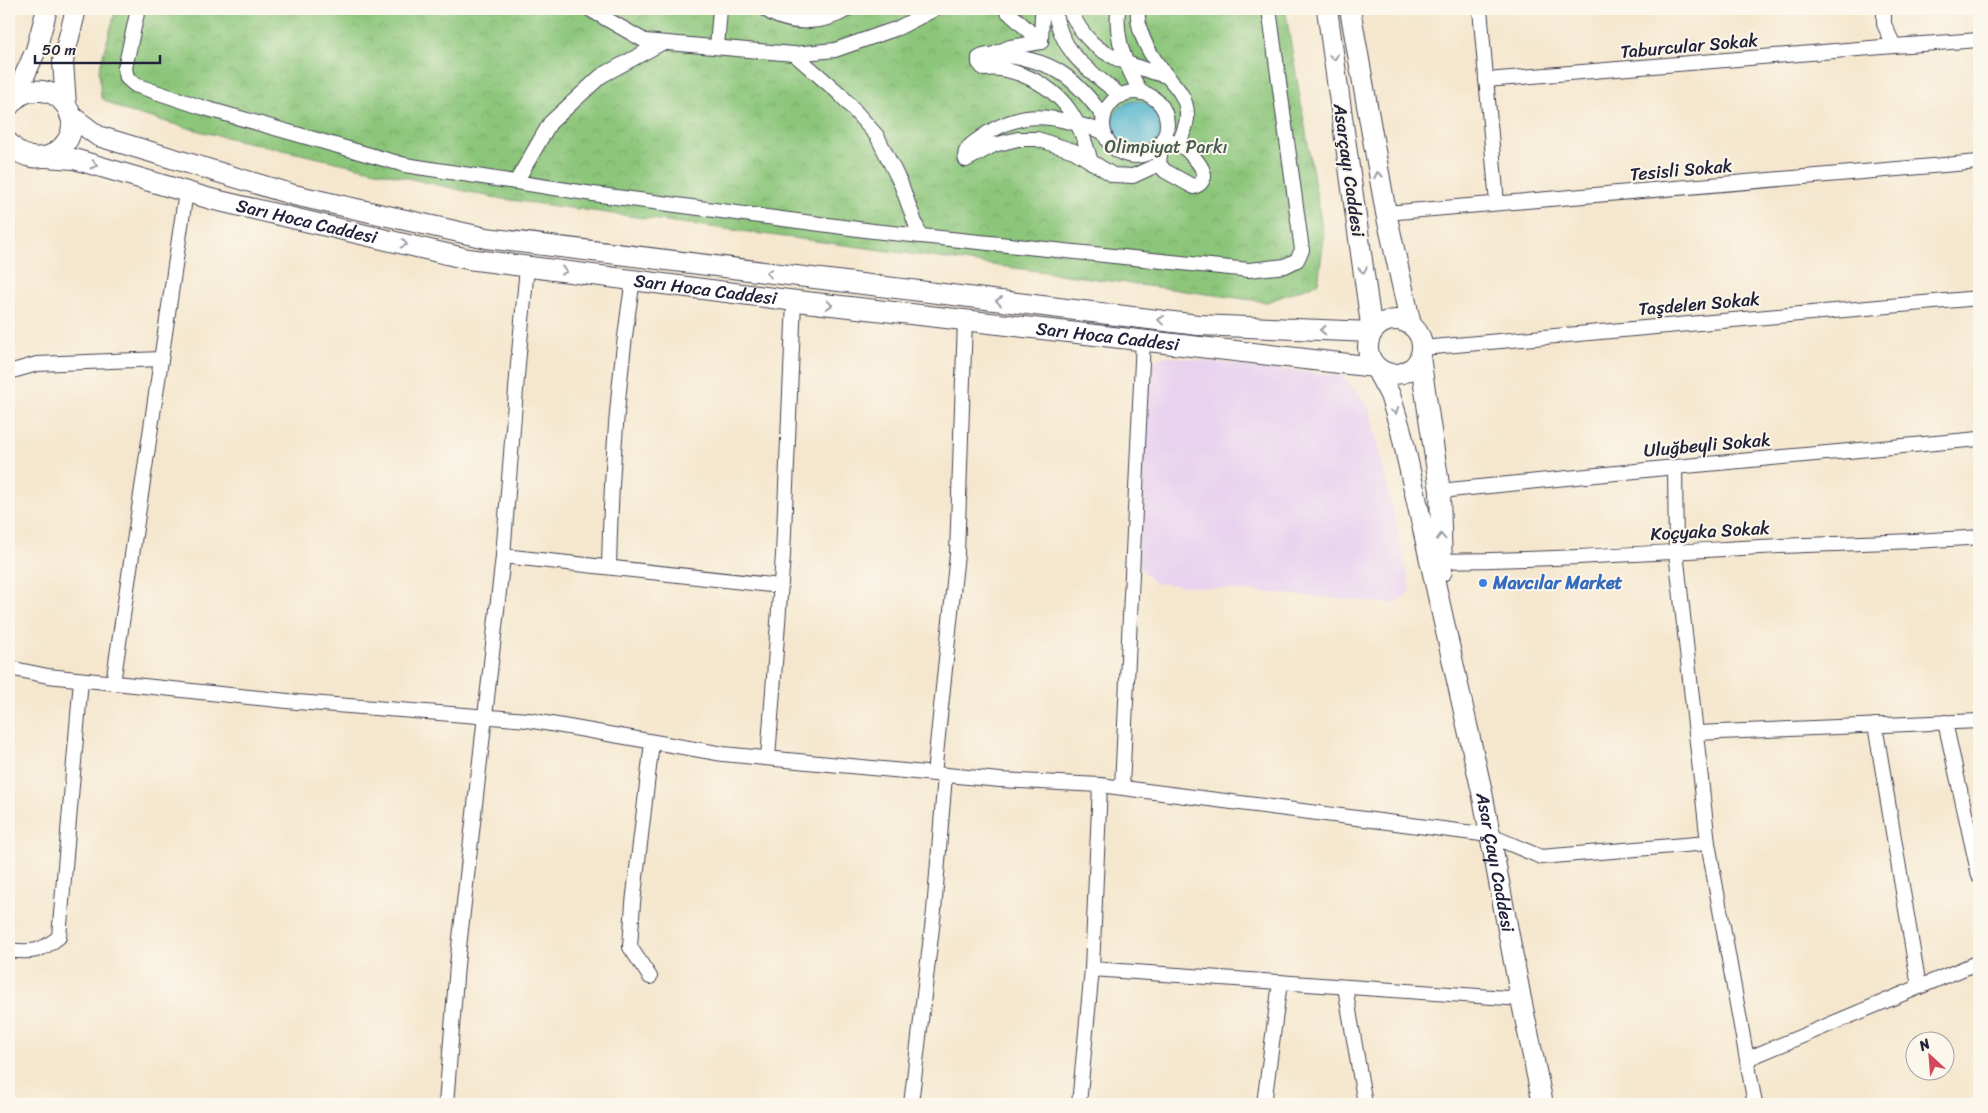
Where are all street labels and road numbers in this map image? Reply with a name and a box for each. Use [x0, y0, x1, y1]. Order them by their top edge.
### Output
street label: Taburcular Sokak [1619, 24, 1759, 68]
street label: Asarçayı Caddesi [1324, 100, 1374, 240]
street label: Tesisli Sokak [1629, 150, 1734, 190]
street label: Sarı Hoca Caddesi [233, 189, 381, 253]
street label: Sarı Hoca Caddesi [632, 264, 780, 315]
street label: Taşdelen Sokak [1637, 283, 1761, 325]
street label: Sarı Hoca Caddesi [1034, 312, 1182, 361]
street label: Uluğbeyli Sokak [1642, 424, 1772, 466]
street label: Koçyaka Sokak [1650, 512, 1771, 550]
street label: Asar Çayı Caddesi [1466, 789, 1524, 936]

